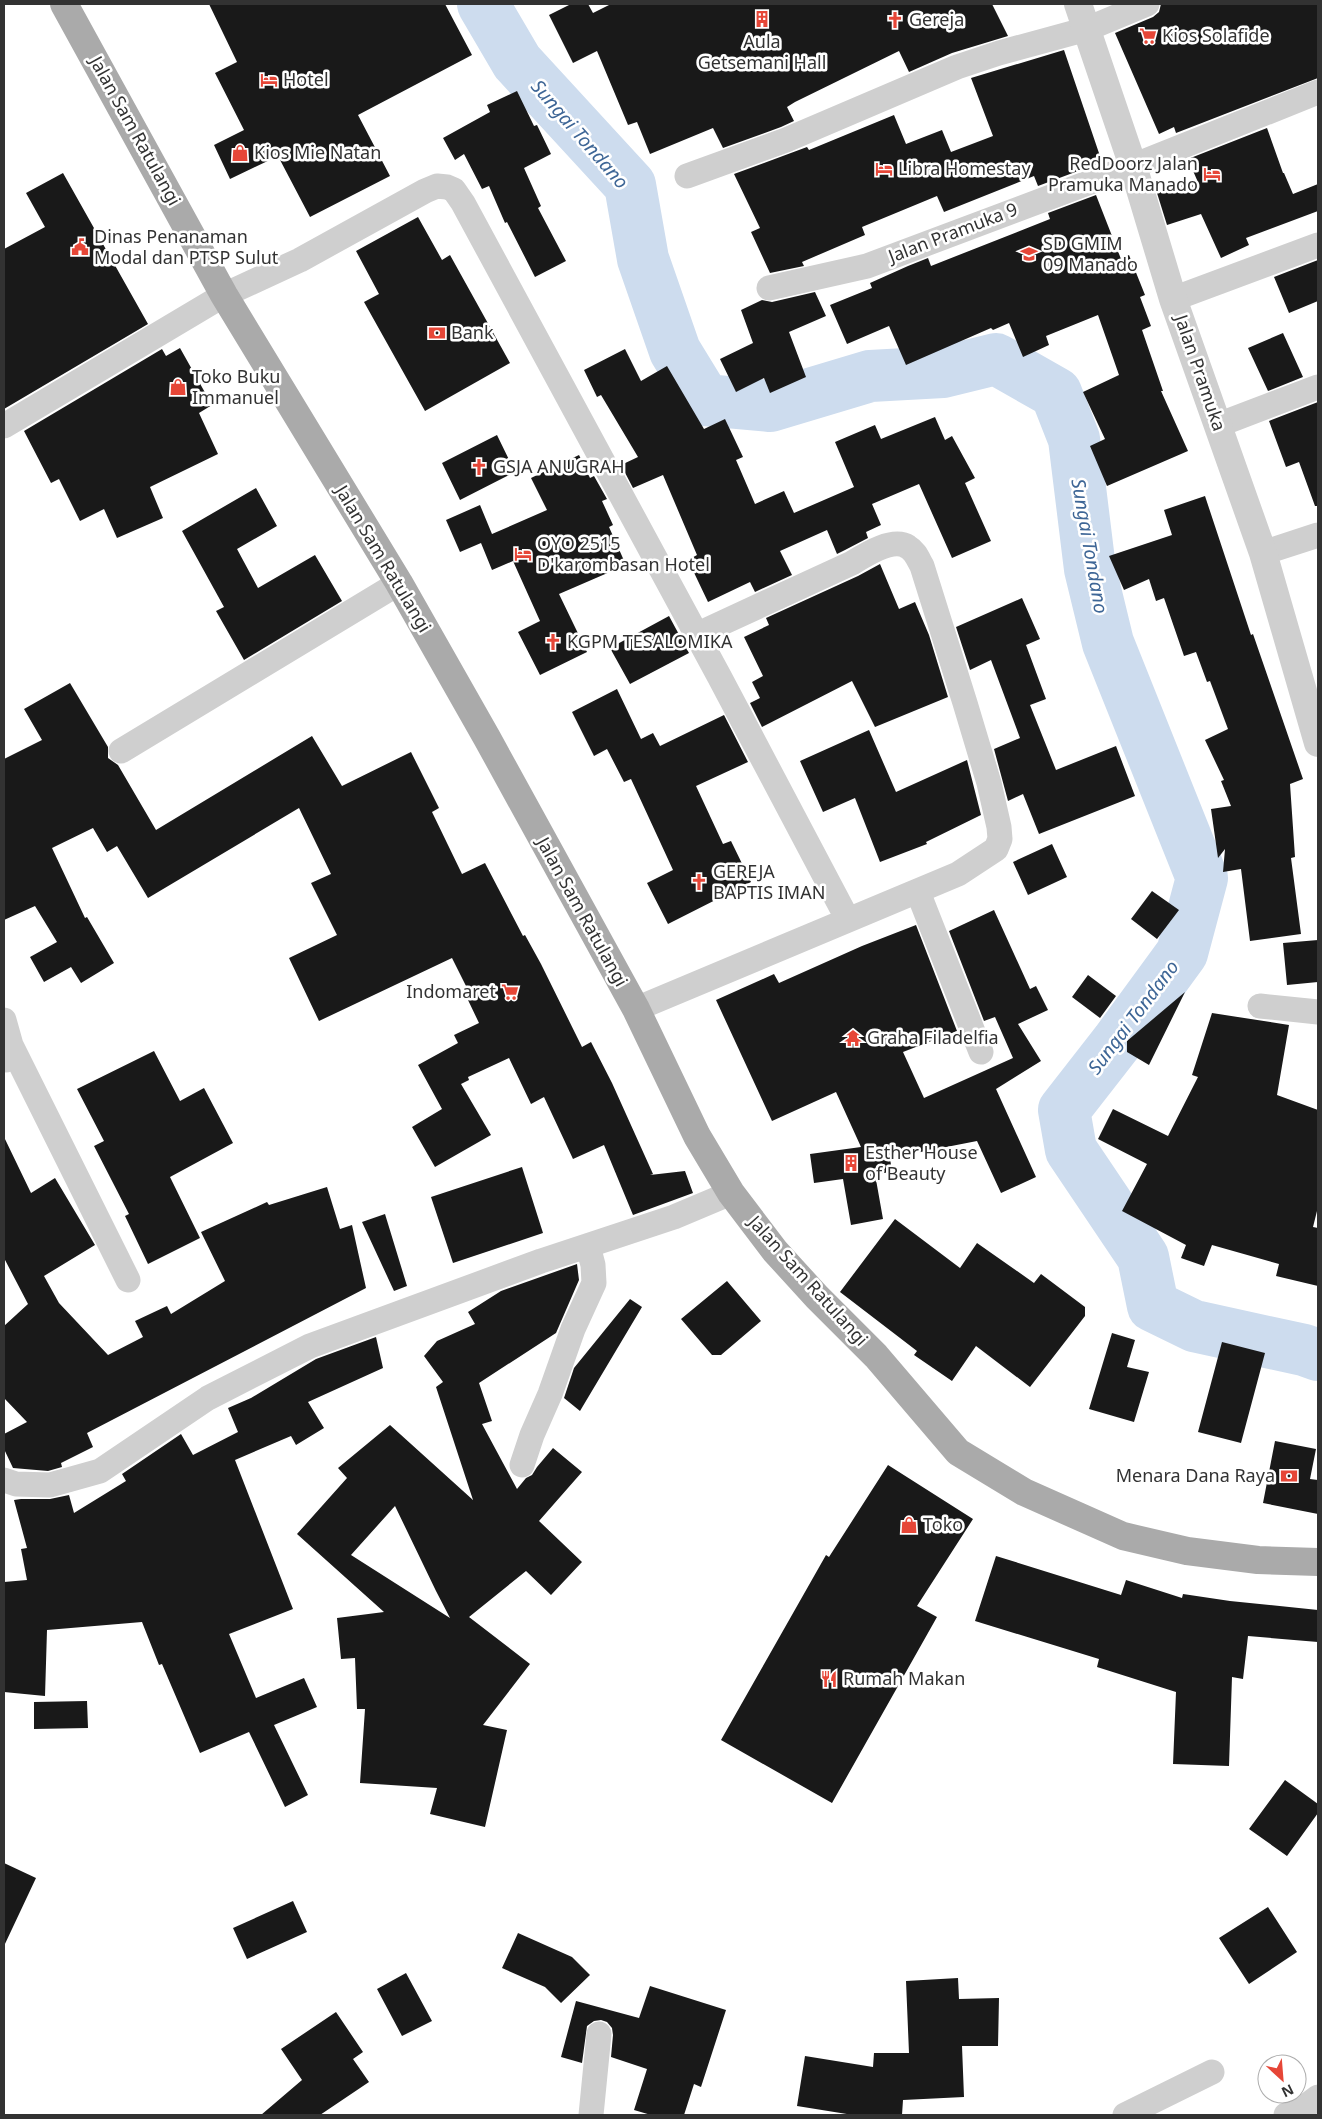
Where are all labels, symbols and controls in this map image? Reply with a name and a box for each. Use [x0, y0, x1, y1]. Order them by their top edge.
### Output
place label: Gereja [909, 7, 964, 31]
building icon: Aula Getsemani Hall [752, 9, 772, 29]
church icon: Gereja [885, 10, 905, 30]
place label: Kios Solafide [1162, 23, 1270, 47]
supermarket icon: Kios Solafide [1138, 26, 1158, 46]
place label: Aula Getsemani Hall [698, 29, 826, 74]
street label: Jalan Sam Ratulangi [84, 50, 187, 210]
place label: Hotel [283, 67, 329, 91]
hotel icon: Hotel [259, 70, 279, 90]
water label: Sungai Tondano [525, 74, 635, 194]
place label: Kios Mie Natan [254, 140, 381, 164]
shop icon: Kios Mie Natan [230, 143, 250, 163]
place label: RedDoorz Jalan Pramuka Manado [1048, 151, 1198, 196]
place label: Libra Homestay [898, 156, 1031, 180]
hotel icon: Libra Homestay [874, 159, 894, 179]
hotel icon: RedDoorz Jalan Pramuka Manado [1202, 164, 1222, 184]
street label: Jalan Pramuka 9 [883, 196, 1021, 268]
place label: Dinas Penanaman Modal dan PTSP Sulut [94, 224, 279, 269]
place label: SD GMIM 09 Manado [1043, 231, 1138, 276]
public building icon: Dinas Penanaman Modal dan PTSP Sulut [70, 237, 90, 257]
school or university icon: SD GMIM 09 Manado [1019, 244, 1039, 264]
street label: Jalan Pramuka [1169, 310, 1232, 434]
place label: Bank [451, 320, 494, 344]
bank icon: Bank [427, 323, 447, 343]
place label: Toko Buku Immanuel [192, 364, 280, 409]
shop icon: Toko Buku Immanuel [168, 377, 188, 397]
place label: GSJA ANUGRAH [493, 454, 625, 478]
church icon: GSJA ANUGRAH [469, 457, 489, 477]
water label: Sungai Tondano [1065, 476, 1115, 616]
street label: Jalan Sam Ratulangi [329, 479, 437, 636]
place label: OYO 2515 D'karombasan Hotel [537, 531, 710, 576]
hotel icon: OYO 2515 D'karombasan Hotel [513, 544, 533, 564]
place label: KGPM TESALOMIKA [567, 629, 733, 653]
church icon: KGPM TESALOMIKA [543, 632, 563, 652]
street label: Jalan Sam Ratulangi [531, 831, 634, 991]
place label: GEREJA BAPTIS IMAN [713, 859, 825, 904]
church icon: GEREJA BAPTIS IMAN [689, 872, 709, 892]
water label: Sungai Tondano [1082, 955, 1184, 1079]
place label: Indomaret [406, 979, 496, 1003]
supermarket icon: Indomaret [500, 982, 520, 1002]
place label: Graha Filadelfia [867, 1025, 999, 1049]
temple icon: Graha Filadelfia [843, 1028, 863, 1048]
place label: Esther House of Beauty [865, 1140, 978, 1185]
building icon: Esther House of Beauty [841, 1153, 861, 1173]
street label: Jalan Sam Ratulangi [742, 1209, 874, 1351]
place label: Menara Dana Raya [1116, 1463, 1275, 1487]
bank icon: Menara Dana Raya [1279, 1466, 1299, 1486]
place label: Toko [923, 1512, 963, 1536]
shop icon: Toko [899, 1515, 919, 1535]
place label: Rumah Makan [843, 1666, 965, 1690]
restaurant icon: Rumah Makan [819, 1669, 839, 1689]
north arrow [1257, 2054, 1307, 2104]
text: N [1279, 2080, 1297, 2102]

